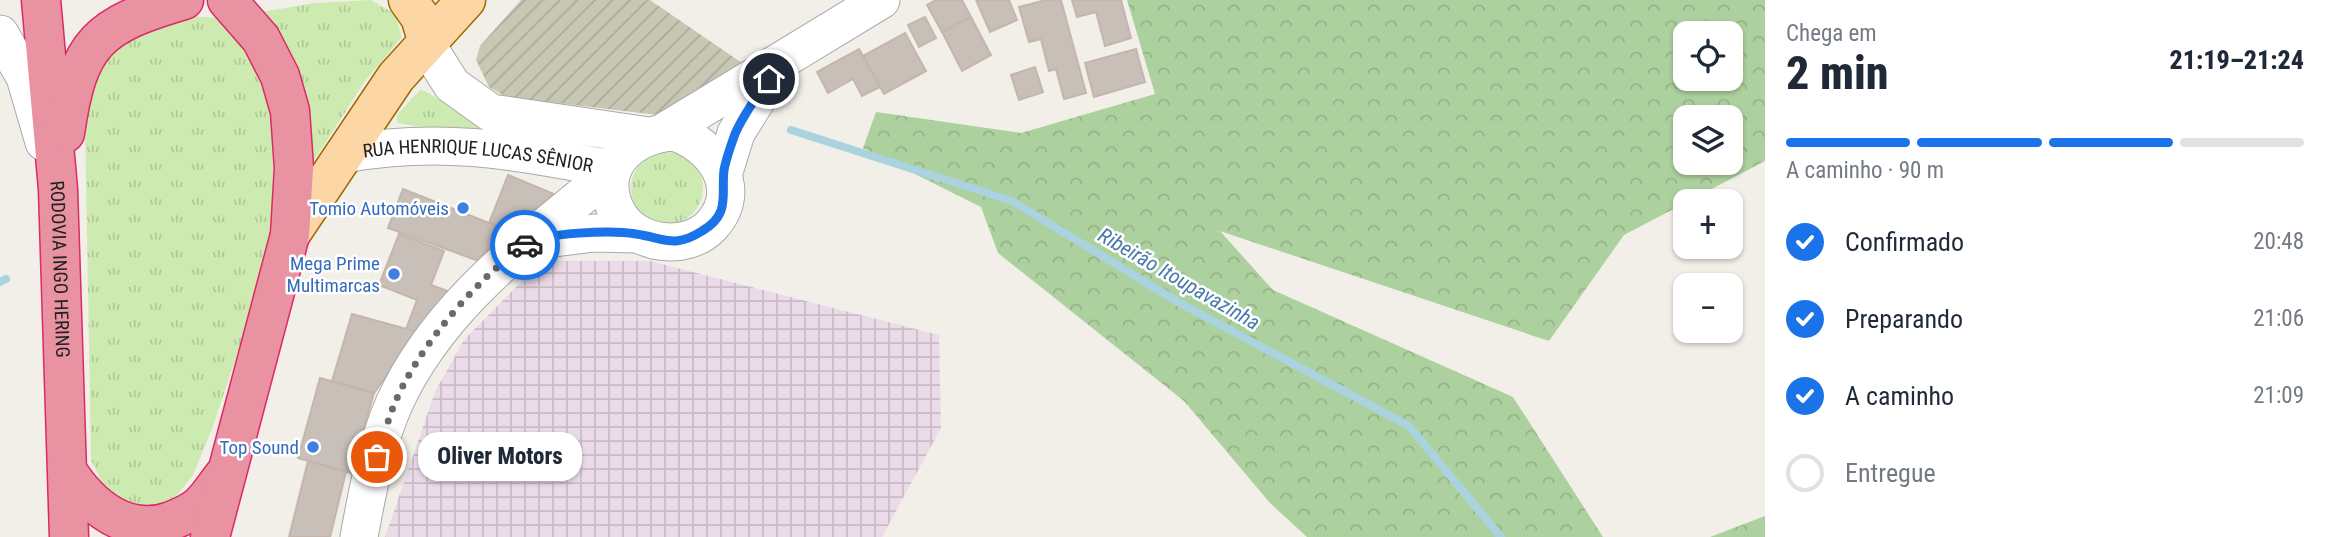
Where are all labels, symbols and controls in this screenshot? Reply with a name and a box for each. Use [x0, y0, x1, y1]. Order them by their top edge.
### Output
text: Chega em [1786, 20, 1877, 47]
map controls [1673, 21, 1743, 343]
button: locate [1673, 21, 1743, 91]
text: 21:19–21:24 [2170, 45, 2304, 75]
text: 2 min [1786, 46, 1889, 100]
pin [739, 49, 799, 109]
icon: home [750, 60, 788, 98]
button: layers [1673, 105, 1743, 175]
street label: RUA HENRIQUE LUCAS SÊNIOR [361, 135, 595, 177]
text: A caminho · 90 m [1786, 157, 1944, 184]
street label: RODOVIA INGO HERING [45, 180, 74, 358]
button: + [1673, 189, 1743, 259]
place label: Tomio Automóveis [309, 197, 449, 220]
marker: Tomio Automóveis [455, 200, 471, 216]
courier [490, 210, 560, 280]
water label: Ribeirão Itoupavazinha [1094, 223, 1264, 335]
icon: check [1786, 223, 1824, 261]
icon: car [506, 226, 544, 264]
text: Confirmado [1845, 227, 1964, 257]
text: 20:48 [2253, 228, 2304, 255]
place label: Mega Prime Multimarcas [287, 252, 380, 297]
marker: Mega Prime Multimarcas [386, 266, 402, 282]
button: − [1673, 273, 1743, 343]
icon: check [1786, 300, 1824, 338]
text: Preparando [1845, 304, 1963, 334]
text: 21:06 [2253, 305, 2304, 332]
icon: check [1786, 377, 1824, 415]
text: A caminho [1845, 381, 1954, 411]
text: 21:09 [2253, 382, 2304, 409]
pin [347, 427, 407, 487]
callout: Oliver Motors [419, 433, 584, 482]
place label: Top Sound [220, 436, 299, 459]
icon: bag [358, 438, 396, 476]
marker: Top Sound [305, 439, 321, 455]
text: Oliver Motors [437, 443, 563, 470]
text: Entregue [1845, 458, 1936, 488]

